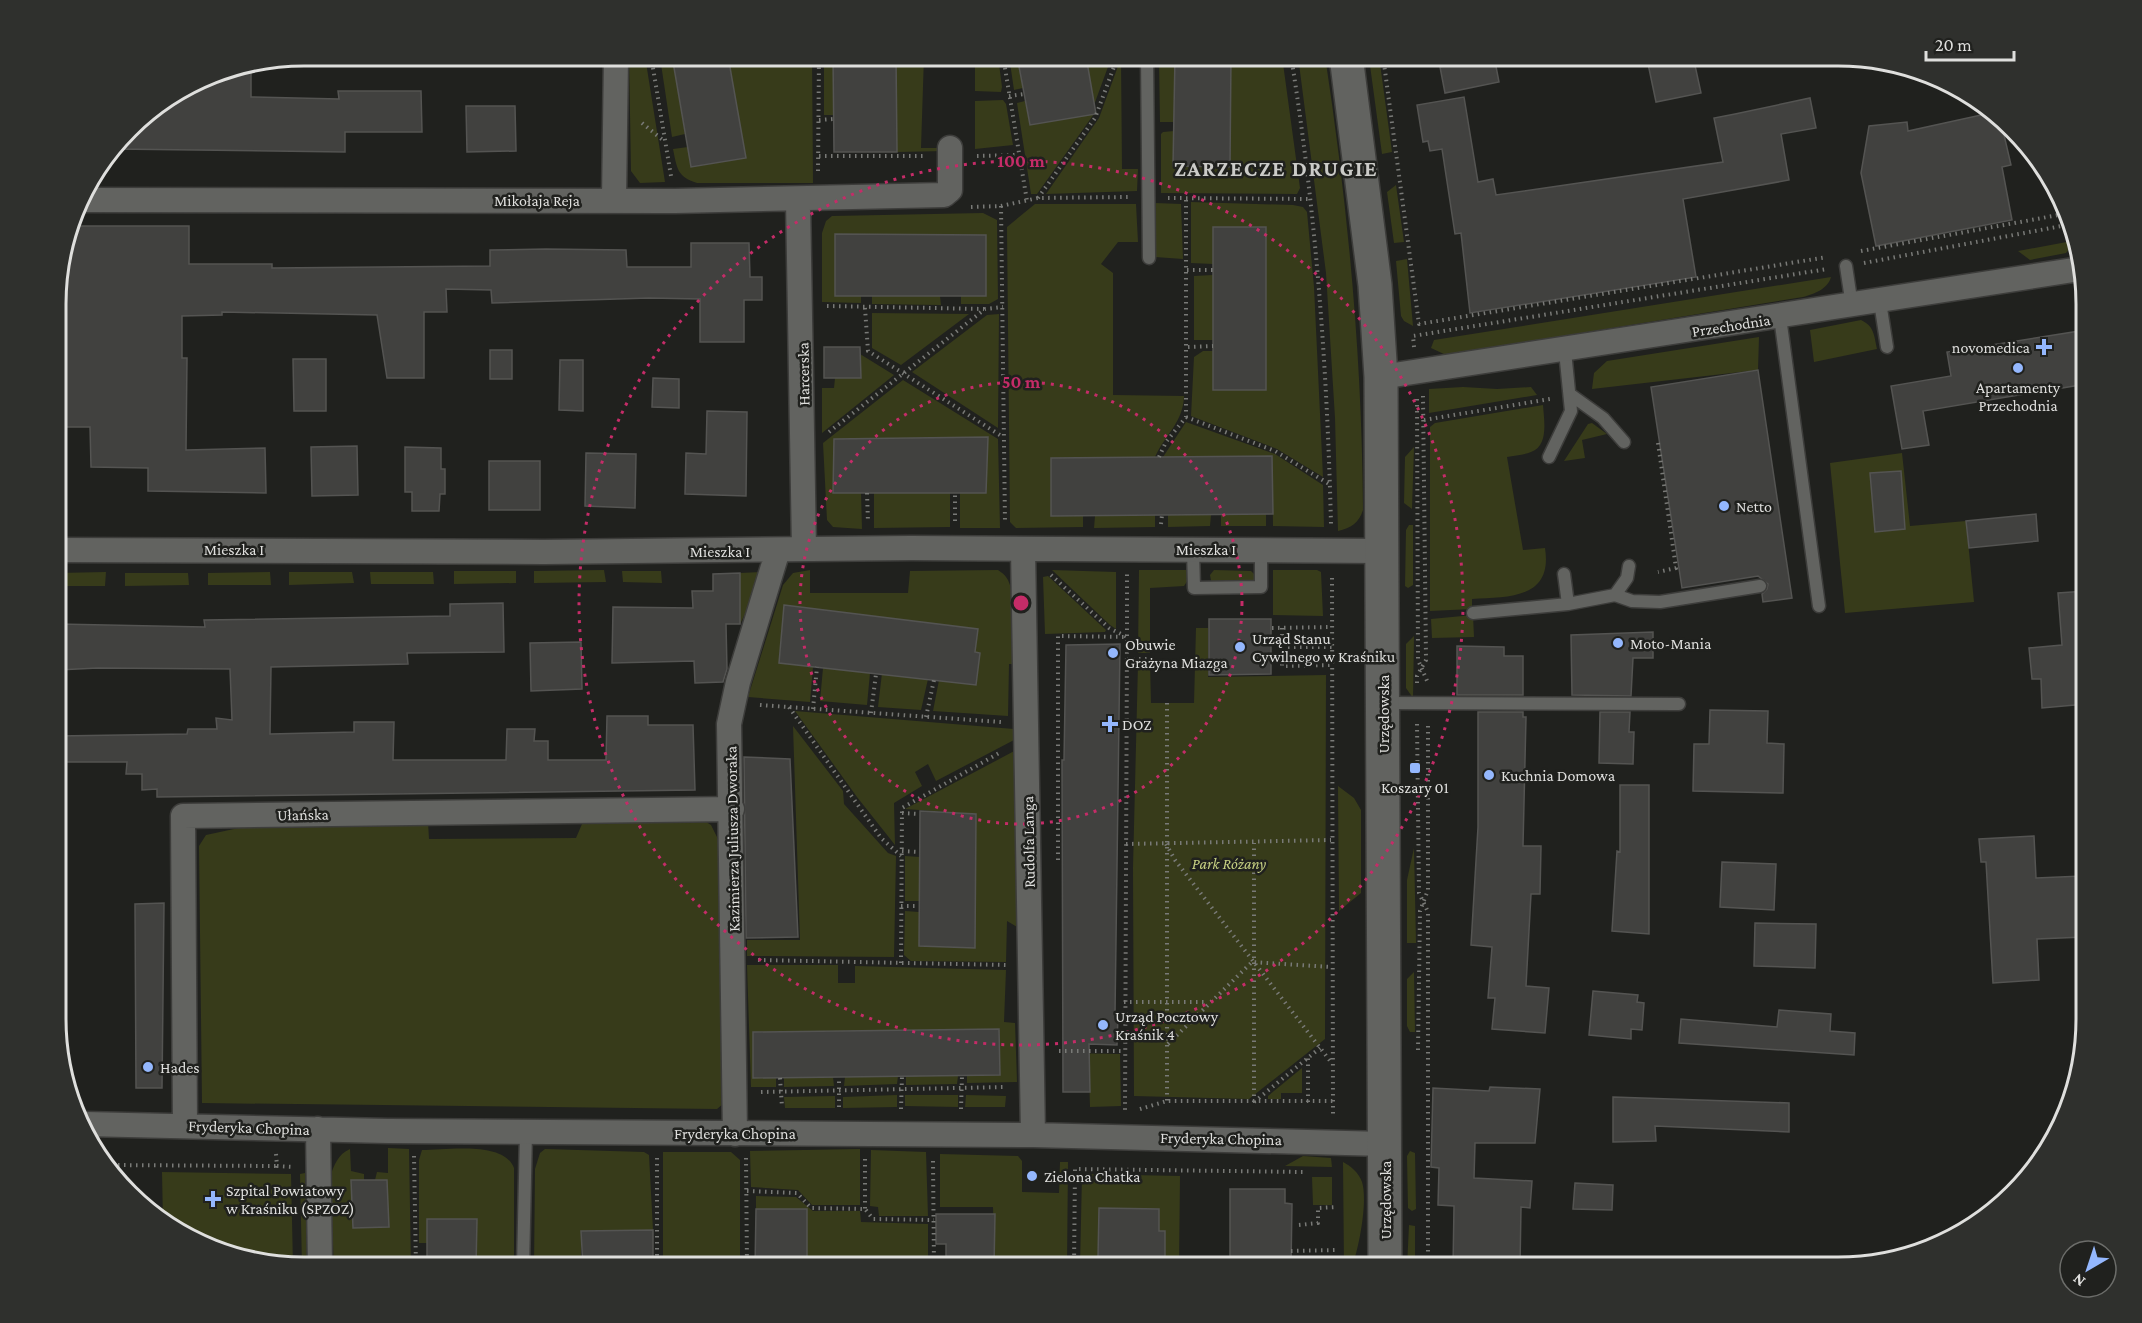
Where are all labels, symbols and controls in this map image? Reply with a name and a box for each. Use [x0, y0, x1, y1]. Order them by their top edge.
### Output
scale bar [1926, 24, 2014, 62]
text: 20 m [1935, 35, 1972, 55]
text: 100 m [997, 151, 1045, 171]
district label: ZARZECZE DRUGIE [1174, 156, 1378, 181]
street label: Mikołaja Reja [494, 192, 581, 210]
street label: Przechodnia [1691, 311, 1772, 340]
marker: novomedica [2035, 338, 2053, 356]
place label: novomedica [1952, 339, 2031, 356]
street label: Harcerska [794, 341, 813, 406]
marker: Apartamenty Przechodnia [2011, 361, 2025, 375]
text: 50 m [1002, 372, 1041, 392]
place label: Apartamenty Przechodnia [1976, 379, 2061, 414]
place label: Netto [1736, 498, 1772, 515]
marker: Netto [1717, 499, 1731, 513]
street label: Mieszka I [204, 541, 264, 558]
street label: Mieszka I [1176, 541, 1236, 558]
street label: Mieszka I [690, 543, 750, 560]
centre of rings [1011, 593, 1031, 613]
place label: Urząd Stanu Cywilnego w Kraśniku [1252, 630, 1396, 666]
place label: Moto-Mania [1630, 635, 1712, 652]
place label: Obuwie Grażyna Miazga [1125, 636, 1228, 672]
marker: Moto-Mania [1611, 636, 1625, 650]
marker: Urząd Stanu Cywilnego w Kraśniku [1233, 640, 1247, 654]
marker: Obuwie Grażyna Miazga [1106, 646, 1120, 660]
street label: Urzędowska [1375, 674, 1393, 754]
place label: DOZ [1122, 716, 1152, 733]
marker: DOZ [1103, 717, 1117, 731]
street label: Kazimierza Juliusza Dworaka [722, 745, 744, 932]
marker: Koszary 01 [1408, 761, 1422, 775]
place label: Kuchnia Domowa [1501, 767, 1616, 784]
marker: Kuchnia Domowa [1482, 768, 1496, 782]
place label: Koszary 01 [1381, 779, 1449, 797]
street label: Rudolfa Langa [1019, 795, 1039, 888]
street label: Ułańska [277, 806, 330, 823]
park label: Park Różany [1192, 855, 1267, 873]
place label: Urząd Pocztowy Kraśnik 4 [1115, 1008, 1219, 1043]
marker: Urząd Pocztowy Kraśnik 4 [1096, 1018, 1110, 1032]
place label: Hades [160, 1059, 200, 1076]
marker: Hades [141, 1060, 155, 1074]
street label: Fryderyka Chopina [188, 1117, 311, 1139]
street label: Fryderyka Chopina [674, 1125, 797, 1143]
street label: Fryderyka Chopina [1160, 1129, 1283, 1149]
street label: Urzędowska [1377, 1160, 1395, 1240]
place label: Zielona Chatka [1044, 1168, 1141, 1185]
marker: Zielona Chatka [1025, 1169, 1039, 1183]
place label: Szpital Powiatowy w Kraśniku (SPZOZ) [226, 1182, 355, 1218]
marker: Szpital Powiatowy w Kraśniku (SPZOZ) [204, 1190, 222, 1208]
north arrow [2058, 1239, 2118, 1299]
text: N [2069, 1270, 2088, 1290]

